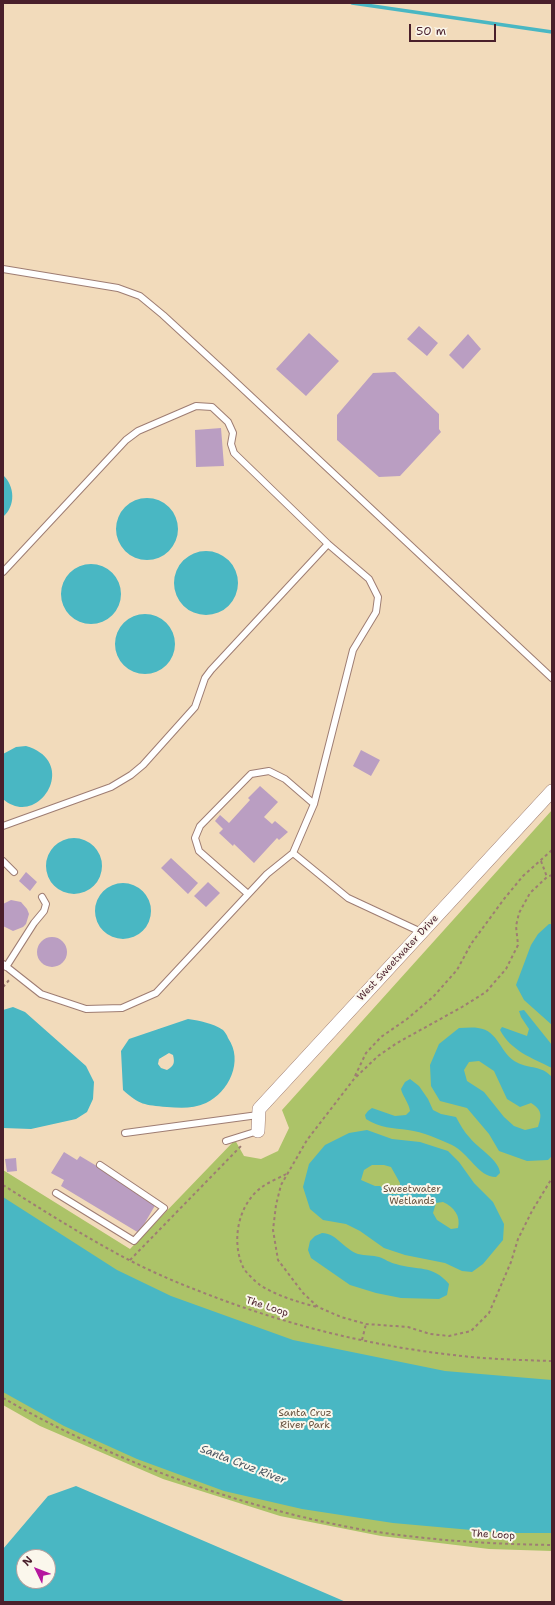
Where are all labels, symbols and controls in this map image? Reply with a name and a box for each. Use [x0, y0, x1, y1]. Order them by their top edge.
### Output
scale bar [411, 16, 498, 42]
text: 50 m [416, 23, 446, 39]
street label: West Sweetwater Drive [355, 912, 441, 1004]
park label: Sweetwater Wetlands [383, 1183, 441, 1206]
street label: The Loop [244, 1295, 290, 1319]
park label: Santa Cruz River Park [278, 1407, 332, 1430]
water label: Santa Cruz River [198, 1443, 288, 1487]
street label: The Loop [471, 1528, 515, 1542]
north arrow [16, 1549, 56, 1589]
text: N [19, 1553, 36, 1569]

